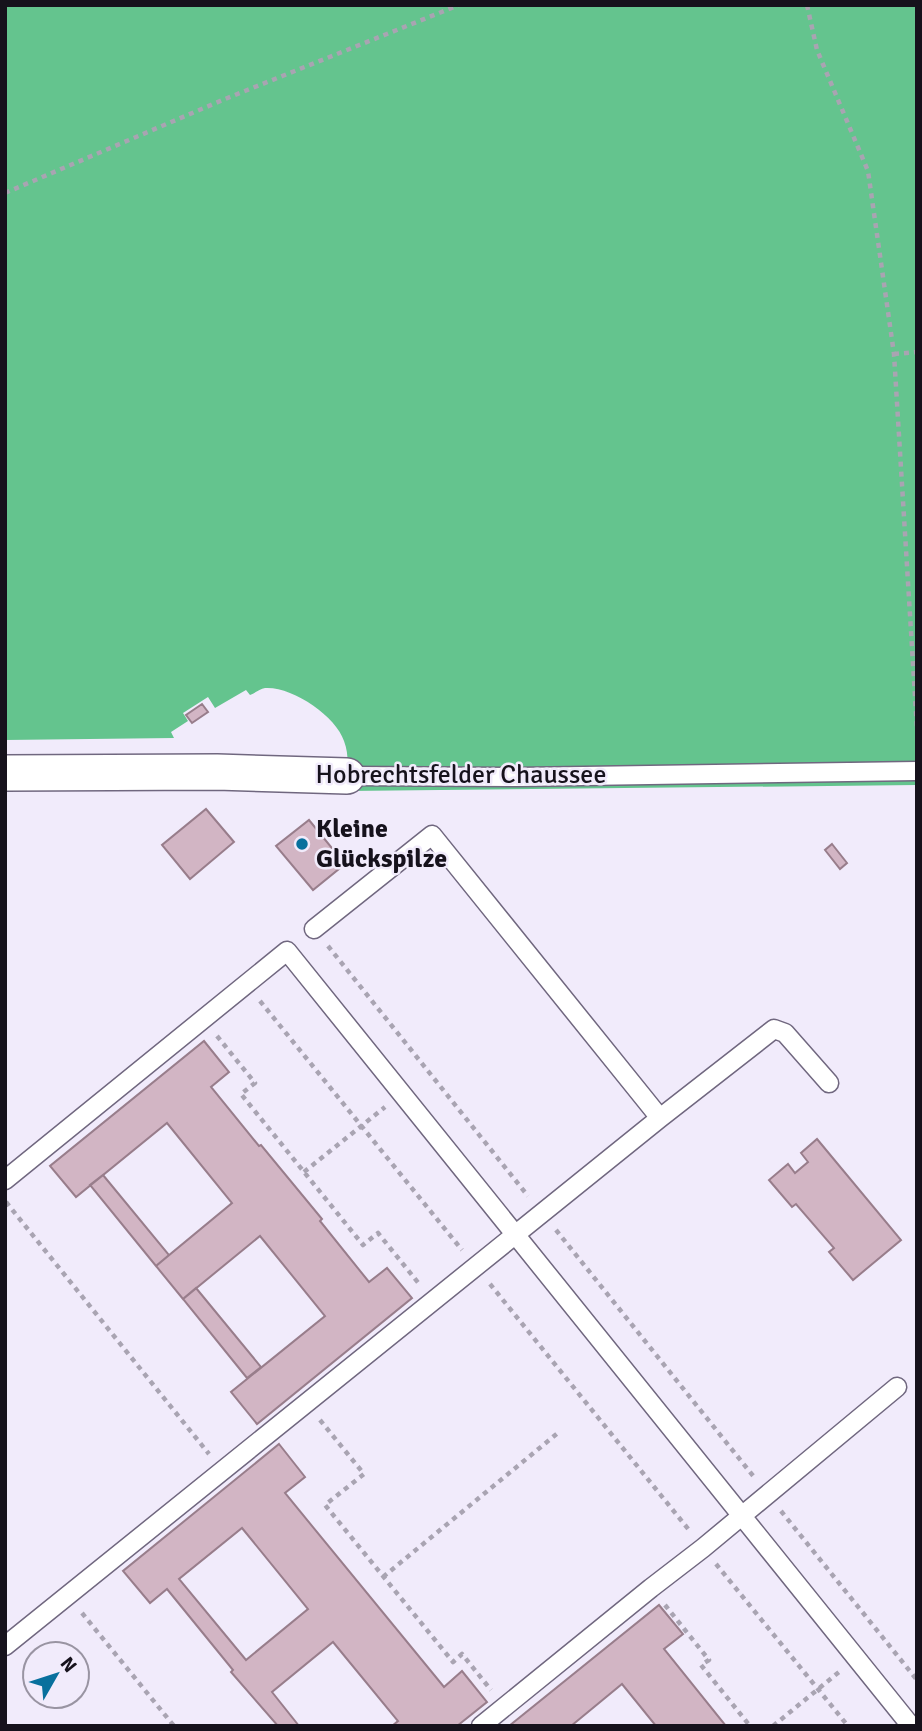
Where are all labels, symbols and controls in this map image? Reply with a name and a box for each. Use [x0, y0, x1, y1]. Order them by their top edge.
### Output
street label: Hobrechtsfelder Chaussee [316, 759, 606, 791]
place label: Kleine Glückspilze [316, 813, 447, 875]
marker: Kleine Glückspilze [294, 836, 310, 852]
north arrow [21, 1640, 91, 1710]
text: N [55, 1652, 82, 1678]

